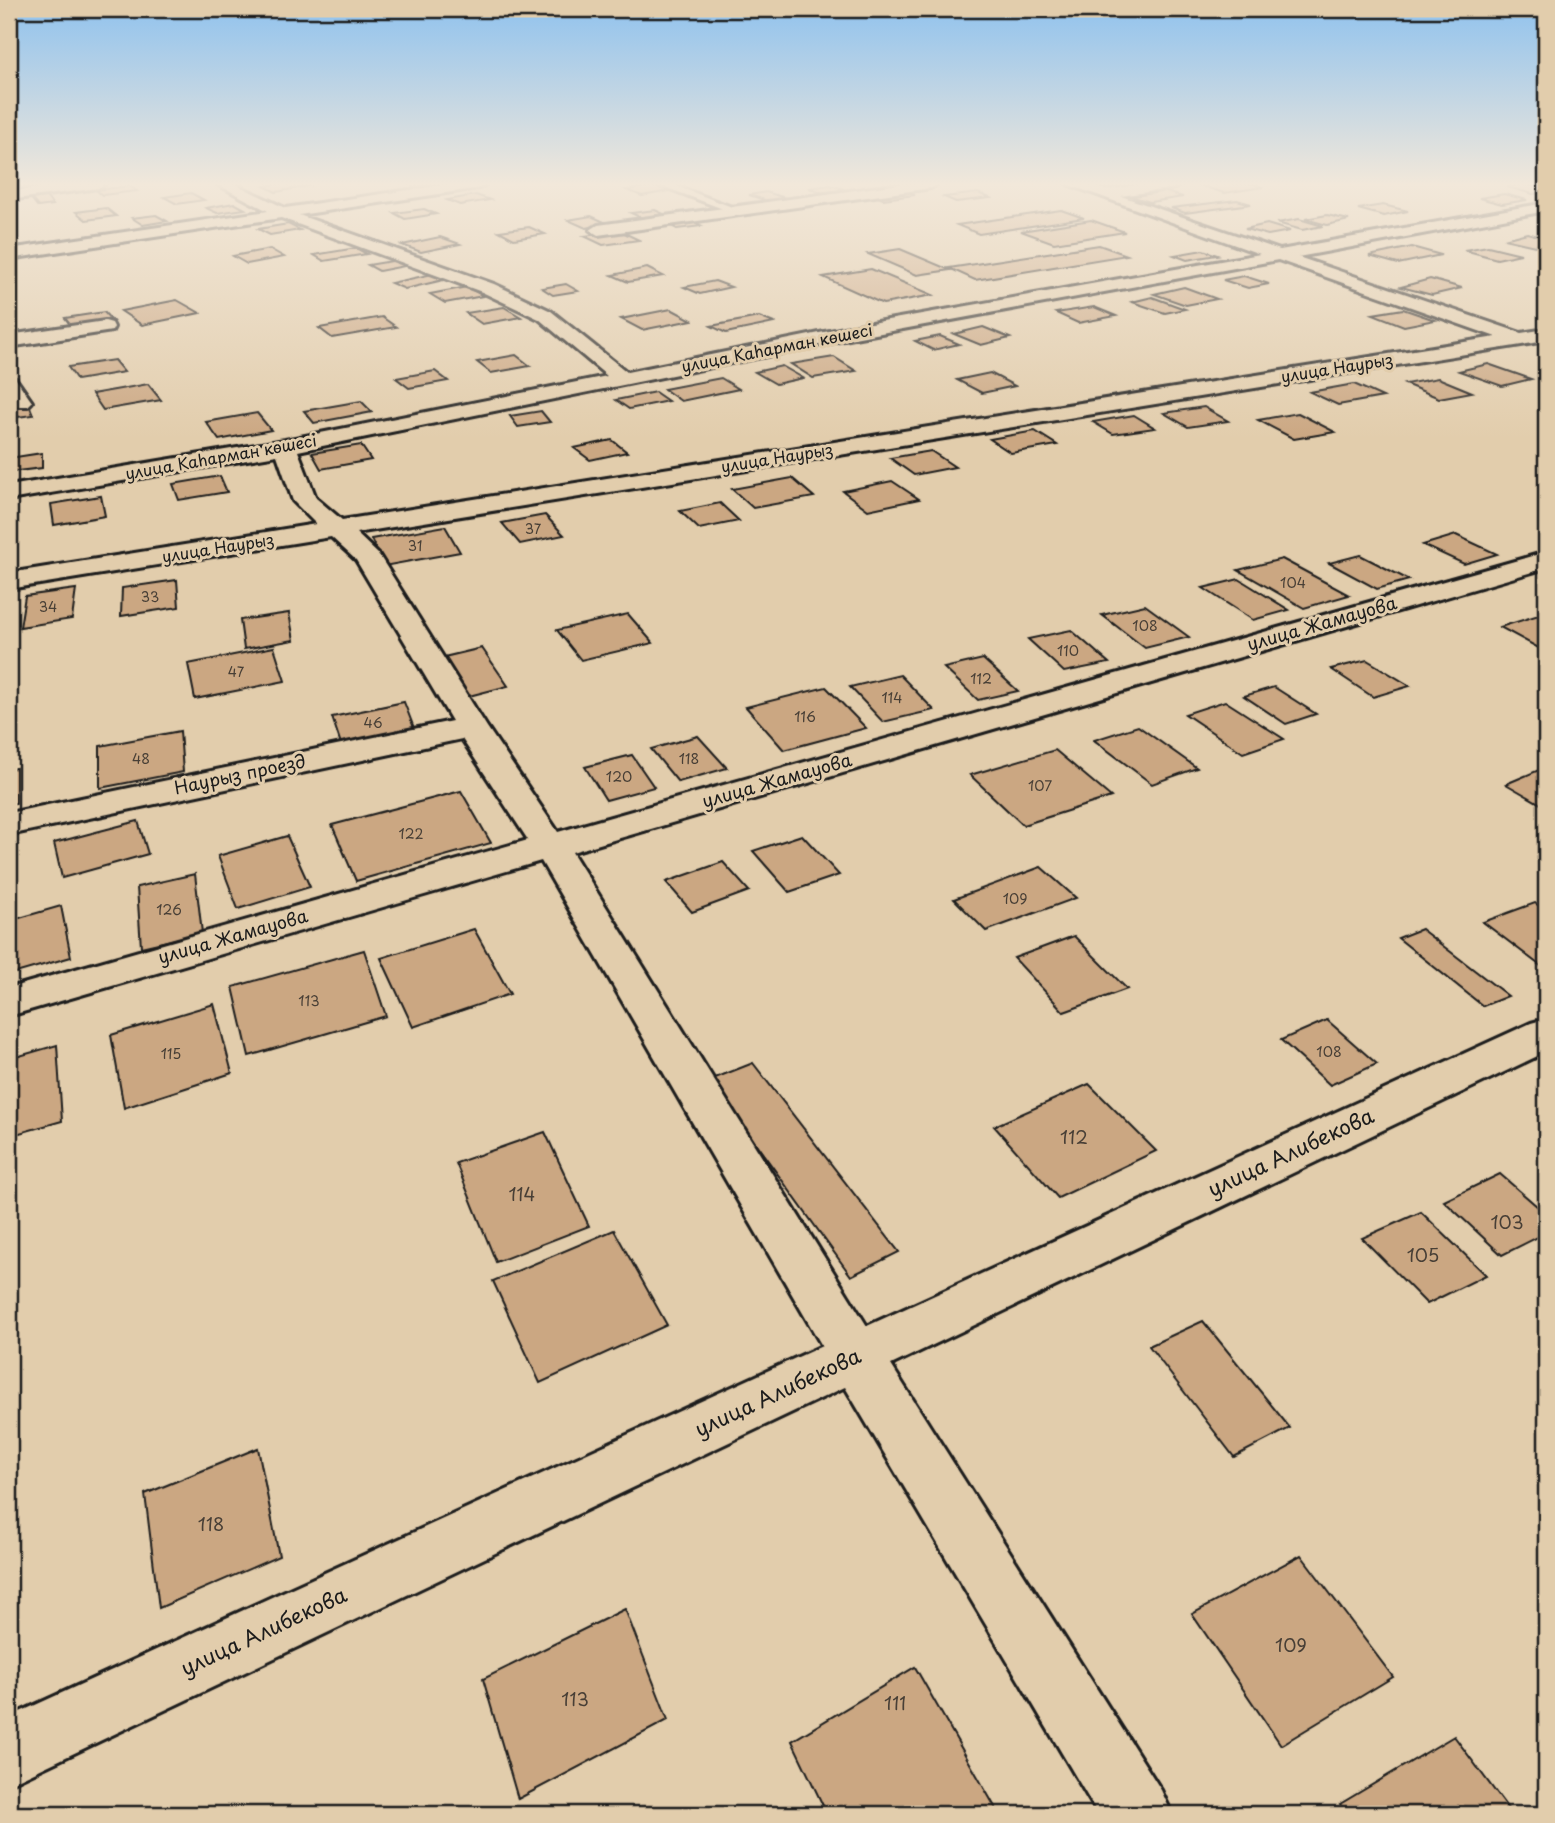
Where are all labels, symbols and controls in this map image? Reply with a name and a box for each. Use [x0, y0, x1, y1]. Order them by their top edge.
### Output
street label: улица Каһарман көшесі [679, 317, 874, 377]
street label: улица Наурыз [1279, 346, 1395, 388]
street label: улица Каһарман көшесі [123, 427, 319, 485]
street label: улица Наурыз [719, 436, 835, 478]
house number: 37 [525, 518, 542, 539]
street label: улица Наурыз [160, 526, 276, 568]
house number: 31 [408, 535, 422, 556]
house number: 104 [1280, 572, 1306, 593]
house number: 33 [141, 586, 159, 607]
street label: улица Жамауова [1244, 588, 1400, 657]
house number: 34 [39, 596, 57, 617]
house number: 108 [1132, 615, 1158, 636]
house number: 110 [1057, 640, 1079, 661]
house number: 47 [228, 661, 245, 682]
house number: 112 [970, 668, 992, 689]
house number: 114 [882, 687, 903, 708]
house number: 116 [794, 706, 816, 727]
house number: 46 [363, 712, 383, 733]
street label: улица Жамауова [699, 745, 855, 814]
street label: Наурыз проезд [171, 746, 308, 801]
house number: 48 [132, 748, 150, 769]
house number: 118 [679, 748, 699, 769]
house number: 120 [606, 766, 632, 787]
house number: 107 [1028, 775, 1052, 796]
house number: 122 [398, 823, 424, 844]
house number: 109 [1003, 888, 1027, 909]
house number: 126 [156, 899, 182, 920]
street label: улица Жамауова [155, 901, 311, 970]
house number: 113 [298, 990, 320, 1011]
house number: 108 [1316, 1041, 1342, 1062]
house number: 115 [161, 1043, 181, 1064]
street label: улица Алибекова [1202, 1099, 1379, 1204]
house number: 112 [1060, 1123, 1088, 1150]
house number: 114 [509, 1180, 535, 1207]
house number: 103 [1490, 1208, 1524, 1235]
house number: 105 [1407, 1241, 1439, 1268]
street label: улица Алибекова [689, 1339, 866, 1444]
house number: 118 [198, 1510, 224, 1537]
street label: улица Алибекова [175, 1578, 352, 1683]
house number: 109 [1275, 1631, 1307, 1658]
house number: 113 [561, 1685, 589, 1712]
house number: 111 [884, 1689, 906, 1716]

